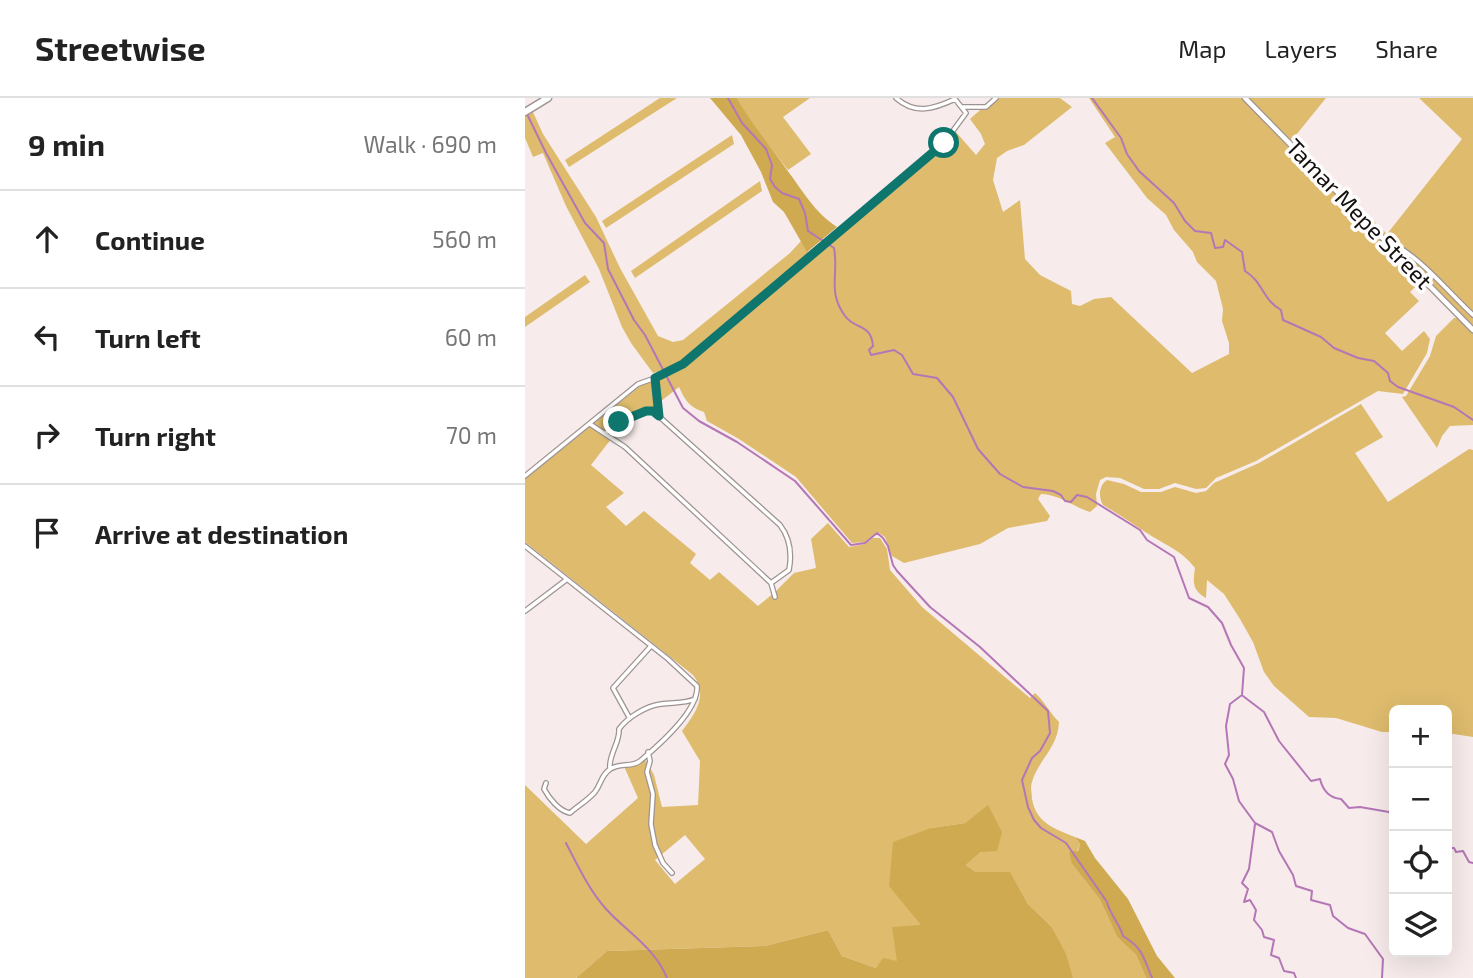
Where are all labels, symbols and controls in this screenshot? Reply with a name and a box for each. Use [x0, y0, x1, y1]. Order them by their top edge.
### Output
text: Streetwise [35, 28, 206, 68]
text: Map [1178, 34, 1226, 63]
text: Layers [1264, 34, 1337, 63]
text: Share [1375, 34, 1438, 63]
text: 9 min [28, 126, 105, 162]
route start [928, 127, 959, 158]
text: Walk · 690 m [363, 130, 497, 158]
street label: Tamar Mepe Street [1281, 132, 1439, 294]
icon: ahead [28, 220, 66, 258]
text: Continue [95, 224, 205, 255]
text: 560 m [432, 225, 497, 253]
icon: left [28, 318, 66, 356]
text: Turn left [95, 322, 201, 353]
text: 60 m [445, 323, 497, 351]
route end [603, 406, 634, 437]
icon: right [28, 416, 66, 454]
text: Turn right [95, 420, 216, 451]
text: 70 m [446, 421, 497, 449]
icon: arrive [28, 514, 66, 552]
text: Arrive at destination [95, 518, 348, 549]
map controls [1389, 705, 1452, 957]
button: + [1389, 705, 1452, 768]
button: − [1389, 768, 1452, 831]
button: locate [1389, 831, 1452, 894]
button: layers [1389, 894, 1452, 957]

